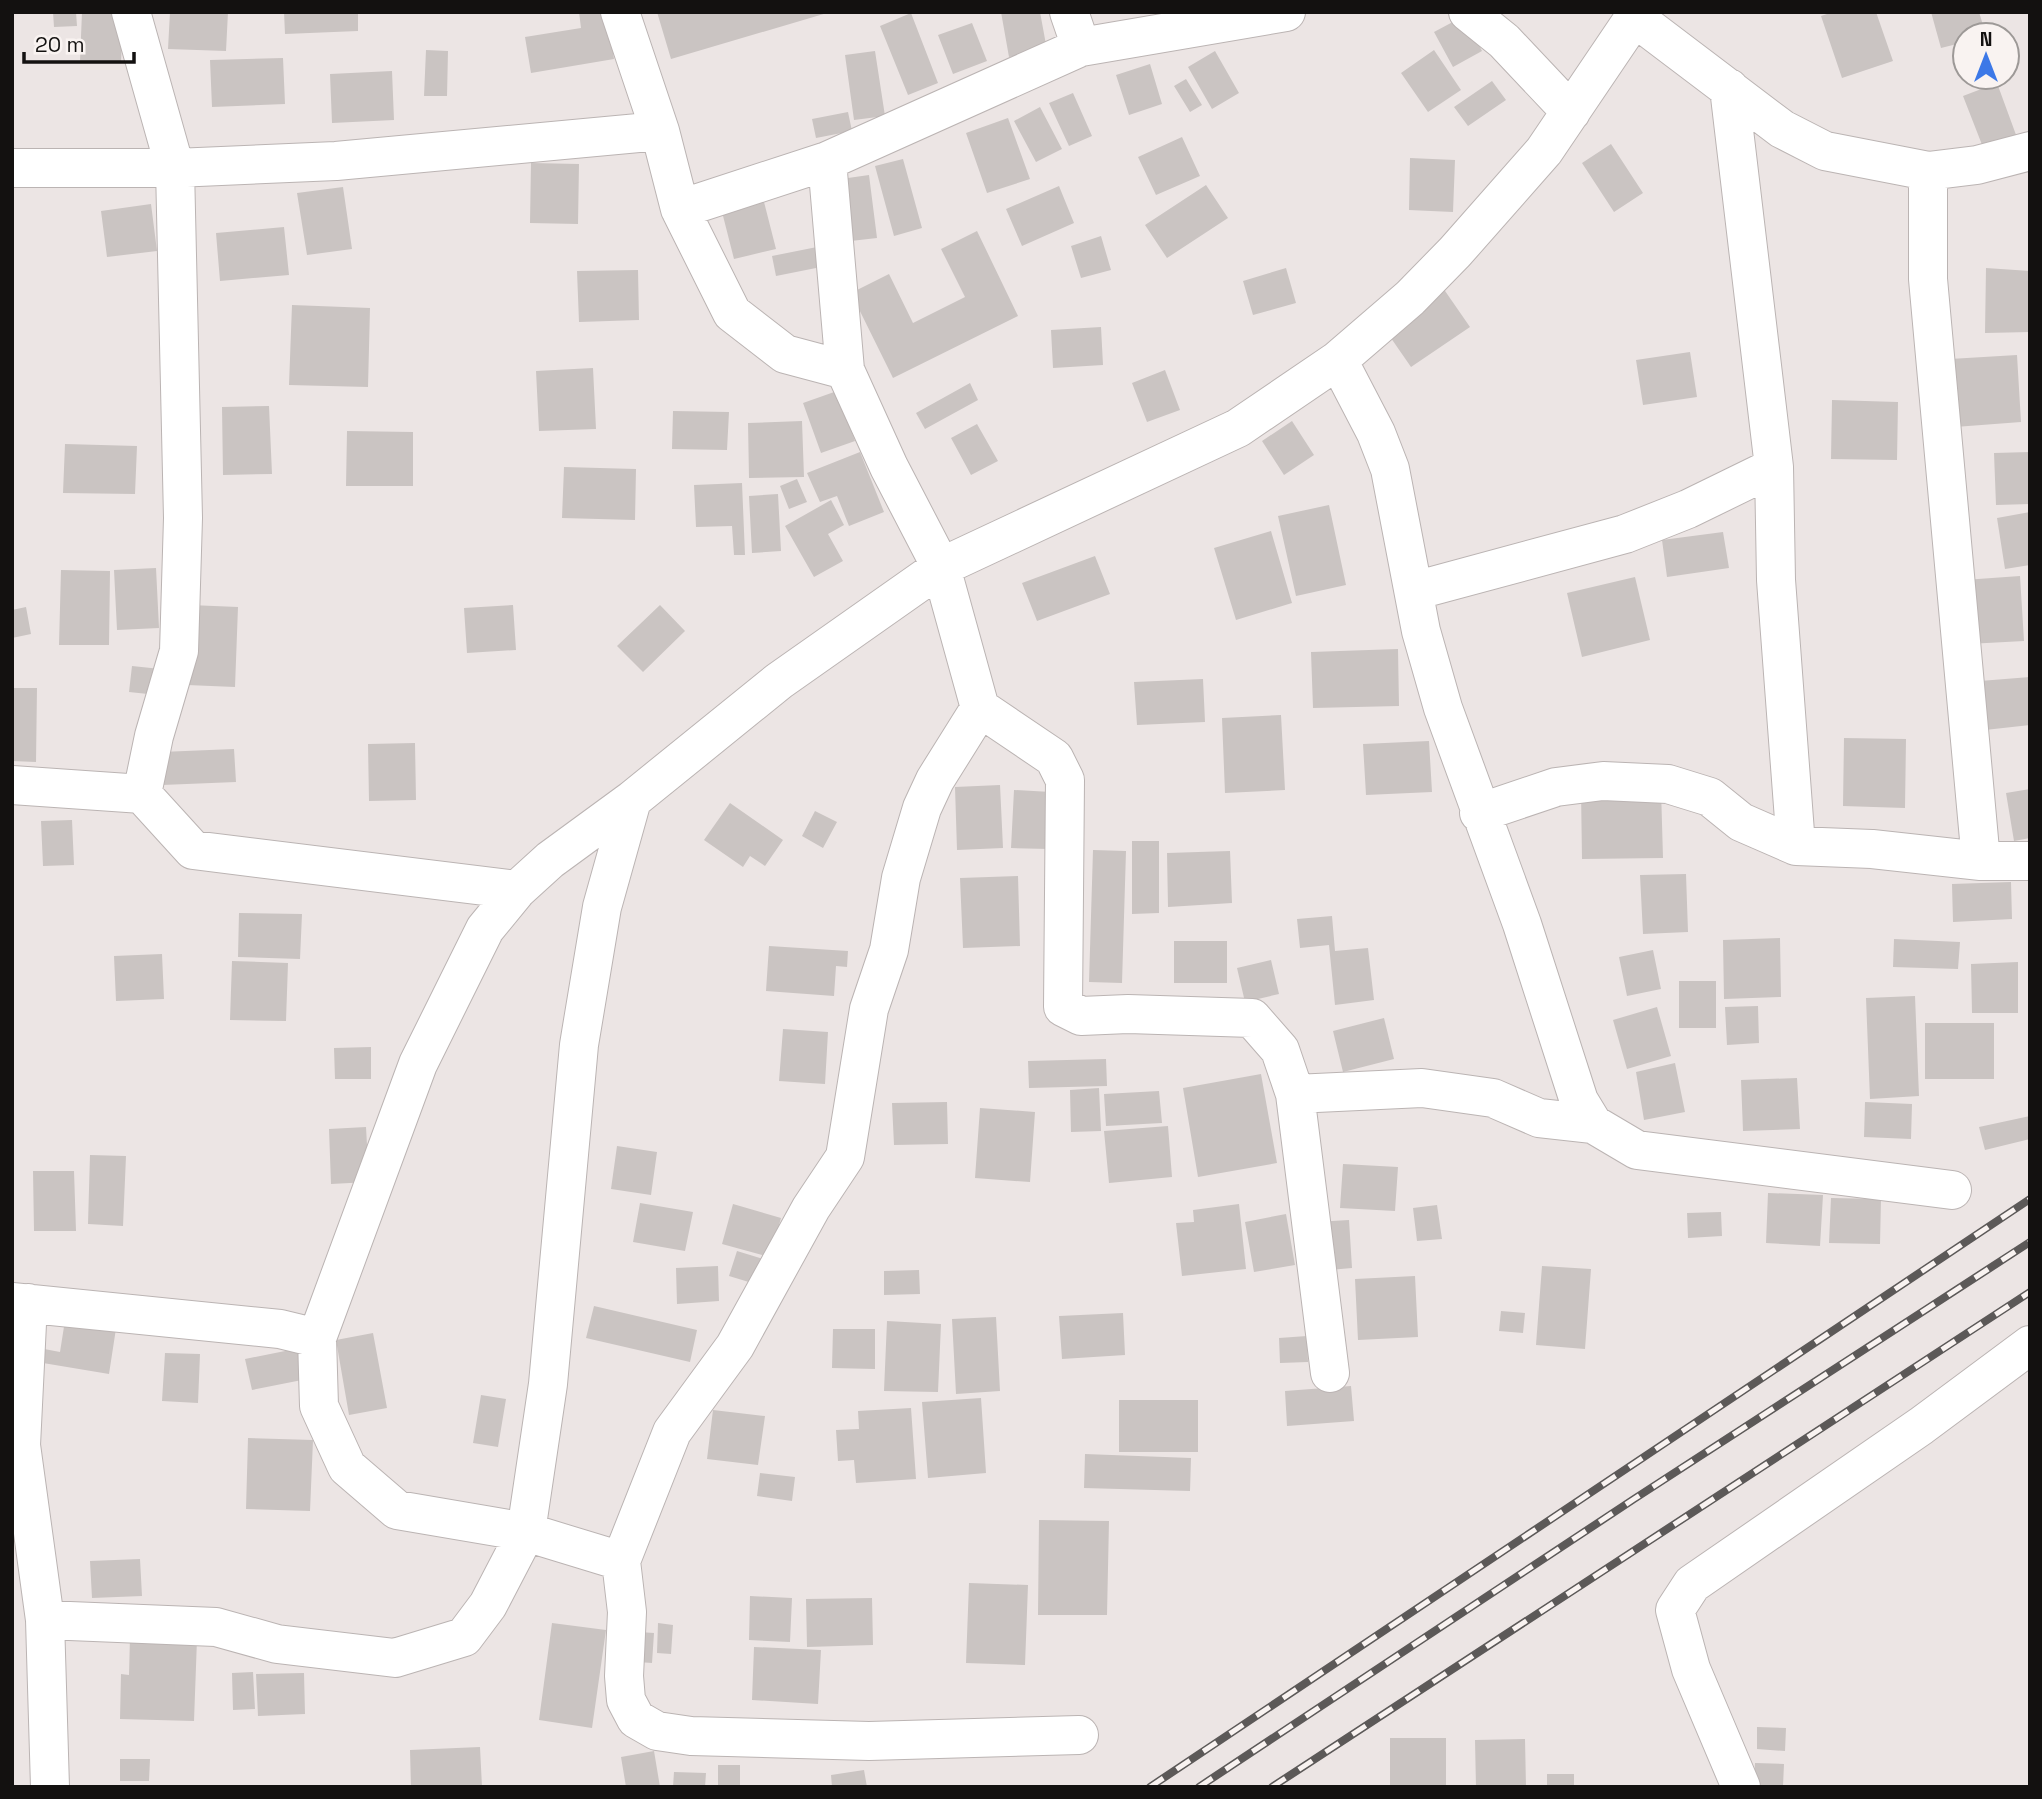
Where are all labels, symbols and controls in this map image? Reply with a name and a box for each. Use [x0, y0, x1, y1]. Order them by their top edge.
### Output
scale bar [24, 21, 135, 65]
north arrow [1951, 21, 2021, 91]
text: N [1980, 27, 1992, 52]
text: 20 m [35, 31, 85, 58]

